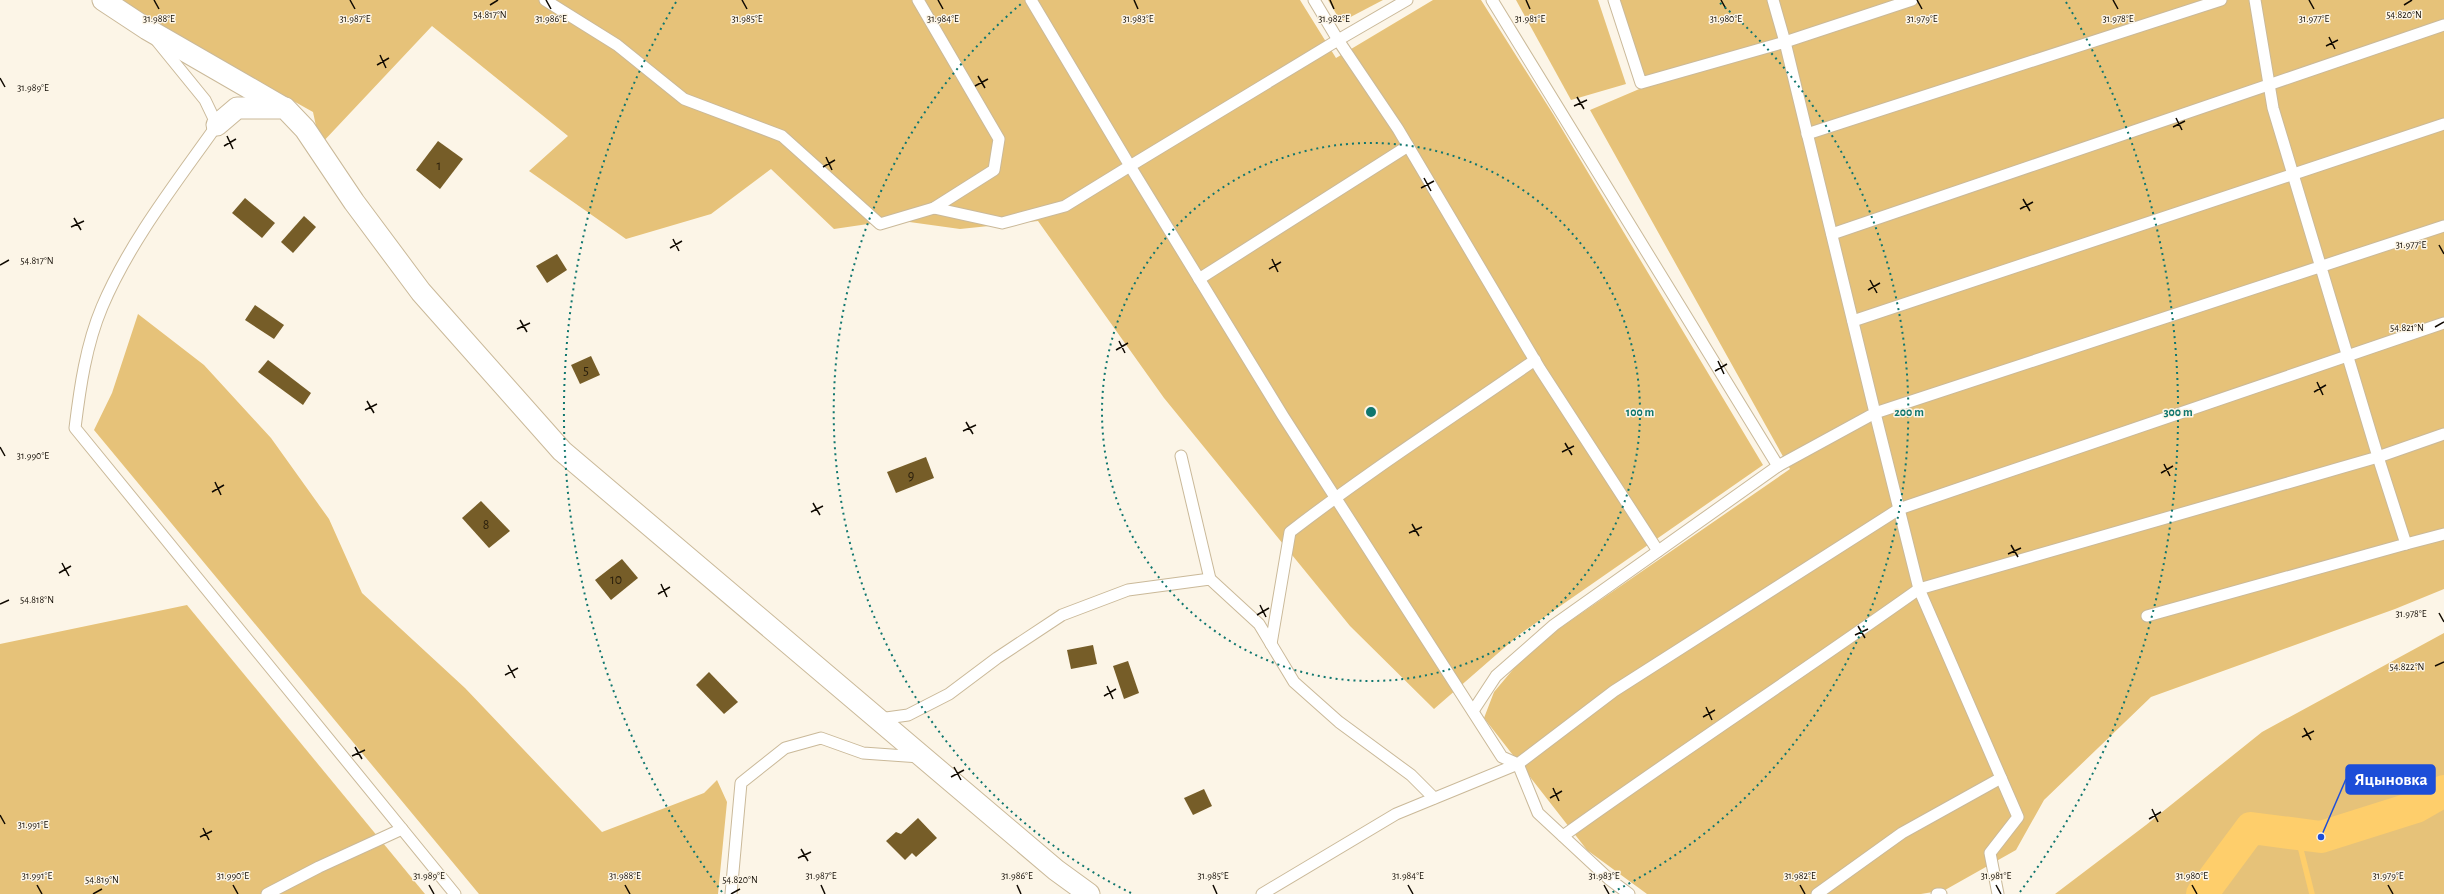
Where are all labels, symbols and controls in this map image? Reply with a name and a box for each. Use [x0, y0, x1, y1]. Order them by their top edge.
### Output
text: 54.817°N [473, 10, 507, 20]
text: 54.820°N [2386, 10, 2422, 20]
text: 31.988°E [143, 14, 175, 24]
text: 31.987°E [339, 14, 371, 24]
text: 31.986°E [535, 14, 567, 24]
text: 31.985°E [731, 14, 763, 24]
text: 31.984°E [927, 14, 959, 24]
text: 31.983°E [1122, 14, 1154, 24]
text: 31.982°E [1318, 14, 1350, 24]
text: 31.981°E [1515, 14, 1545, 24]
text: 31.980°E [1710, 14, 1742, 24]
text: 31.979°E [1906, 14, 1938, 24]
text: 31.978°E [2102, 14, 2134, 24]
text: 31.977°E [2299, 14, 2329, 24]
text: 31.989°E [17, 83, 49, 93]
house number: 1 [437, 159, 441, 173]
text: 31.977°E [2396, 240, 2426, 250]
text: 54.817°N [20, 256, 54, 266]
text: 54.821°N [2390, 323, 2424, 333]
house number: 5 [583, 364, 589, 378]
centre of rings [1364, 405, 1378, 419]
text: 100 m [1626, 406, 1654, 418]
text: 200 m [1894, 406, 1924, 418]
text: 300 m [2163, 406, 2193, 418]
text: 31.990°E [17, 451, 49, 461]
house number: 9 [908, 469, 914, 483]
house number: 8 [483, 518, 489, 532]
house number: 10 [610, 573, 622, 587]
text: 54.818°N [20, 595, 54, 605]
text: 31.978°E [2395, 609, 2427, 619]
text: 54.822°N [2390, 662, 2424, 672]
callout: Яцыновка [2346, 765, 2435, 794]
text: Яцыновка [2354, 771, 2428, 788]
text: 31.991°E [18, 820, 48, 830]
text: 31.991°E [22, 871, 52, 881]
text: 31.990°E [217, 871, 249, 881]
text: 31.989°E [413, 871, 445, 881]
text: 31.988°E [609, 871, 641, 881]
text: 31.987°E [805, 871, 837, 881]
text: 31.986°E [1001, 871, 1033, 881]
text: 31.985°E [1197, 871, 1229, 881]
text: 31.984°E [1392, 871, 1424, 881]
text: 31.983°E [1588, 871, 1620, 881]
text: 31.982°E [1784, 871, 1816, 881]
text: 31.981°E [1981, 871, 2011, 881]
text: 31.980°E [2176, 871, 2208, 881]
text: 31.979°E [2372, 871, 2404, 881]
text: 54.819°N [85, 875, 119, 885]
text: 54.820°N [722, 875, 758, 885]

